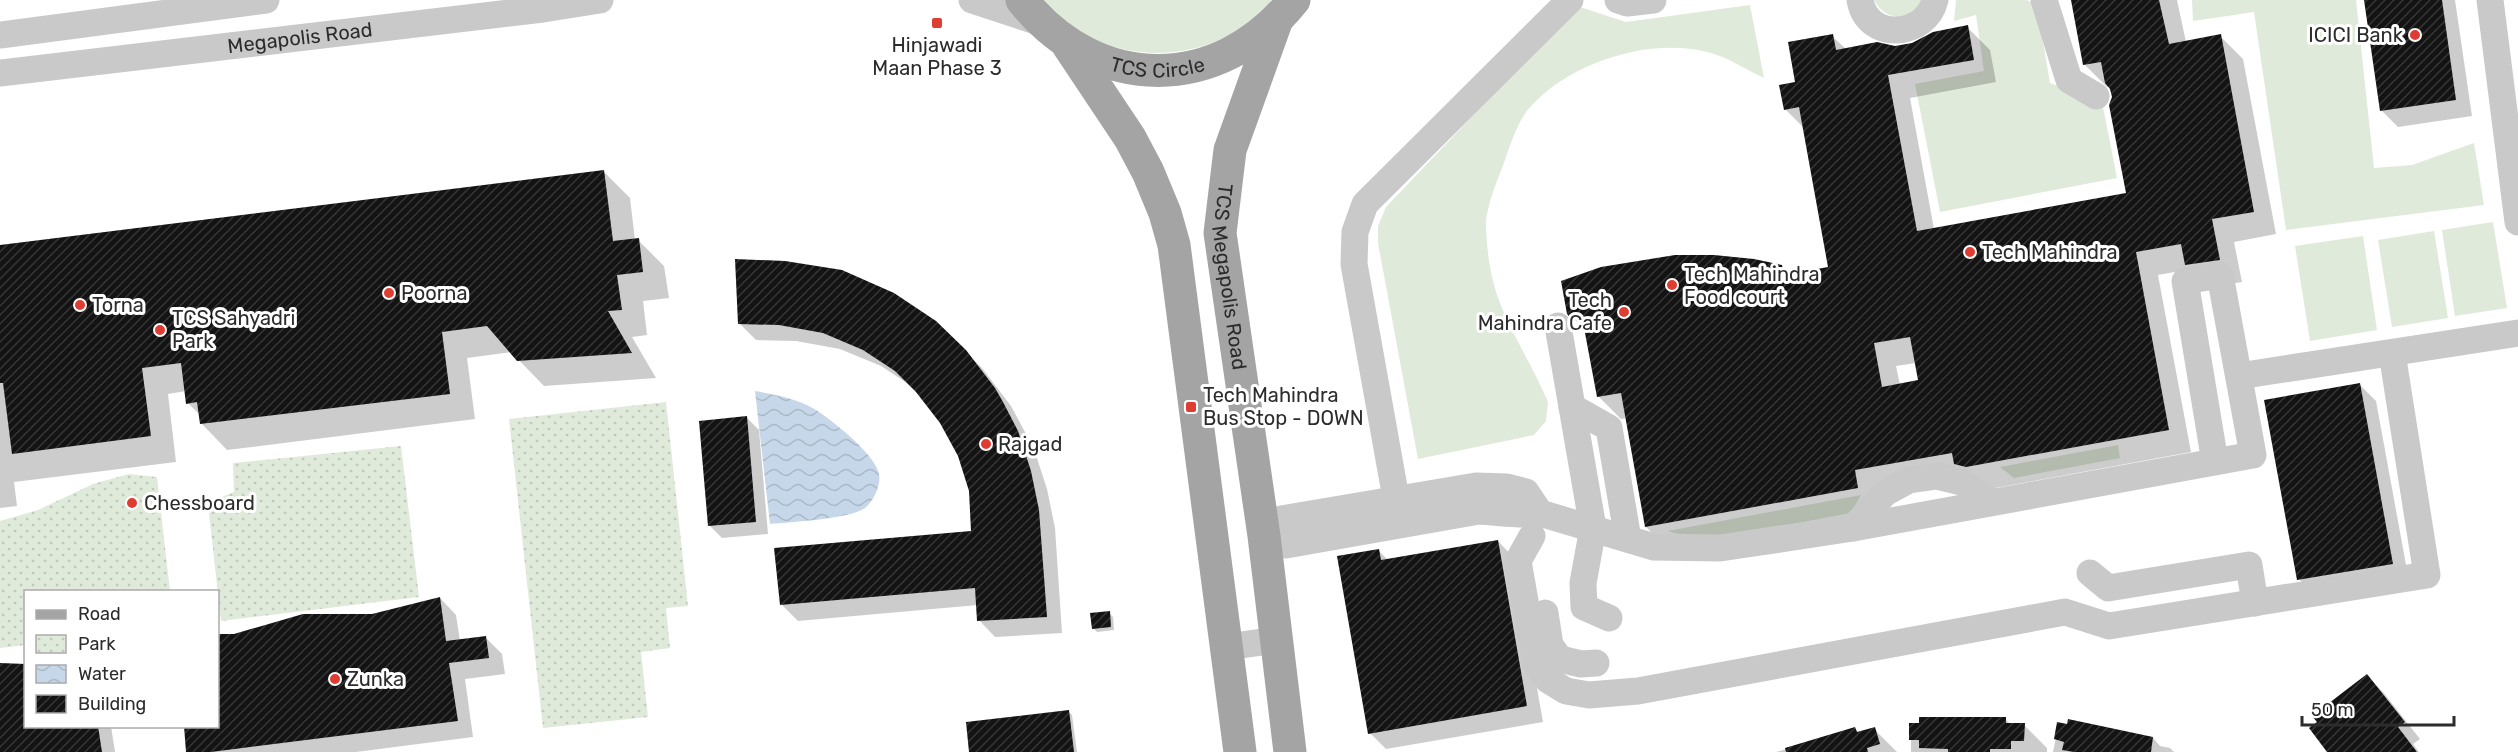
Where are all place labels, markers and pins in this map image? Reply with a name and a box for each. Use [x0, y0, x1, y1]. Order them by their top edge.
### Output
marker: Hinjawadi Maan Phase 3 [930, 16, 944, 30]
place label: ICICI Bank [2308, 23, 2404, 47]
marker: ICICI Bank [2408, 28, 2422, 42]
place label: Hinjawadi Maan Phase 3 [872, 33, 1002, 80]
place label: Tech Mahindra [1982, 240, 2117, 264]
marker: Tech Mahindra [1963, 245, 1977, 259]
place label: Tech Mahindra Food court [1684, 262, 1819, 309]
marker: Tech Mahindra Food court [1665, 278, 1679, 292]
place label: Poorna [401, 281, 467, 305]
marker: Poorna [382, 286, 396, 300]
place label: Tech Mahindra Cafe [1478, 288, 1612, 335]
place label: Torna [92, 293, 144, 317]
marker: Torna [73, 298, 87, 312]
marker: Tech Mahindra Cafe [1617, 305, 1631, 319]
place label: TCS Sahyadri Park [172, 306, 295, 353]
marker: TCS Sahyadri Park [153, 323, 167, 337]
place label: Tech Mahindra Bus Stop - DOWN [1203, 383, 1364, 430]
marker: Tech Mahindra Bus Stop - DOWN [1184, 400, 1198, 414]
place label: Rajgad [998, 432, 1062, 456]
marker: Rajgad [979, 437, 993, 451]
place label: Chessboard [144, 491, 255, 515]
marker: Chessboard [125, 496, 139, 510]
place label: Zunka [347, 667, 404, 691]
marker: Zunka [328, 672, 342, 686]

